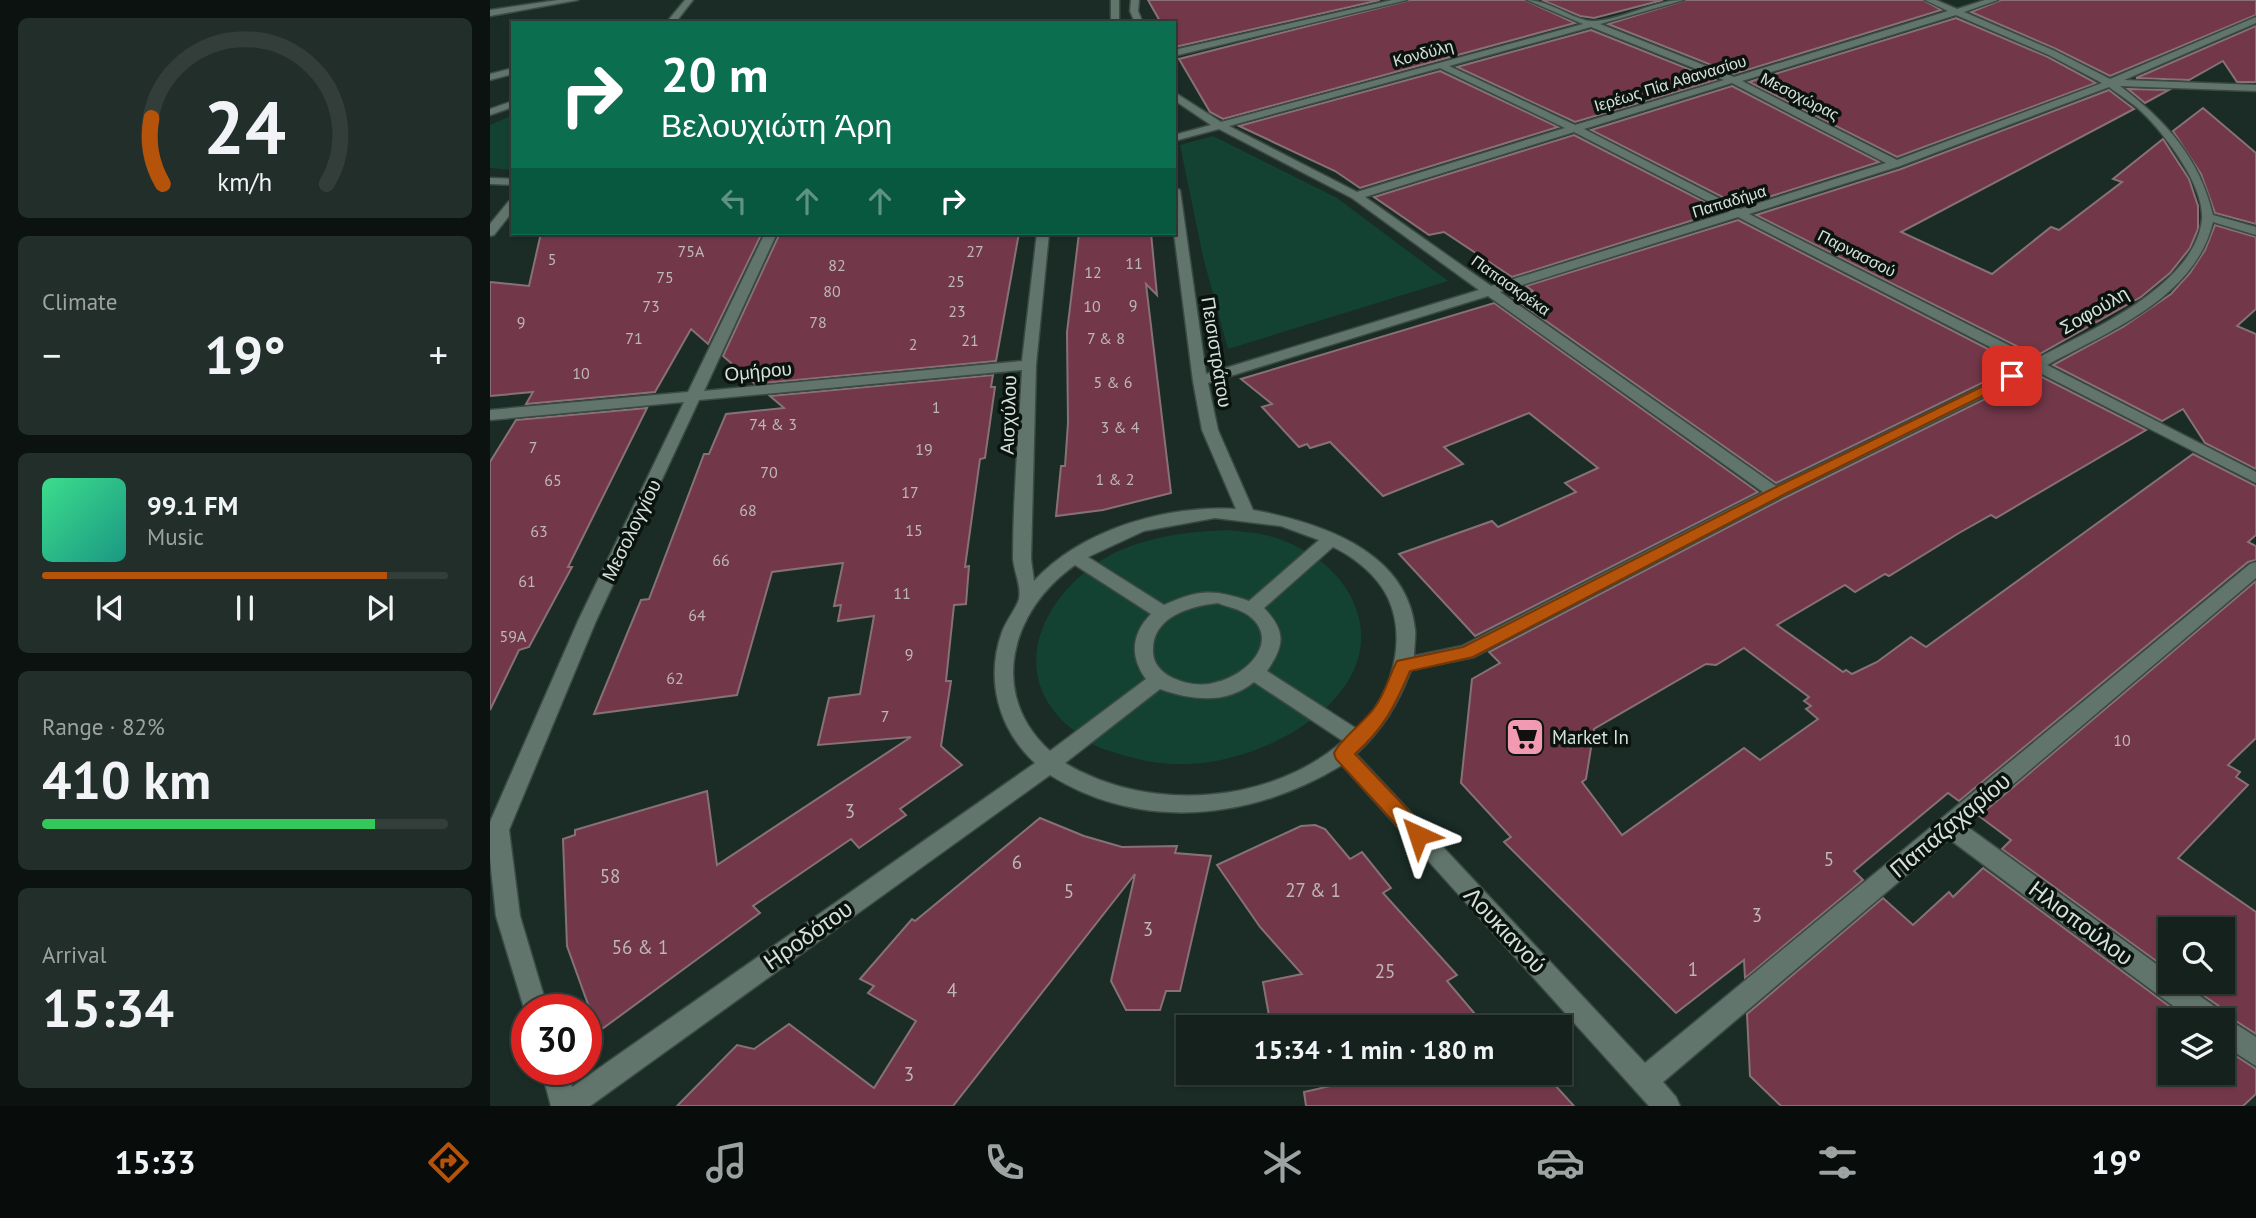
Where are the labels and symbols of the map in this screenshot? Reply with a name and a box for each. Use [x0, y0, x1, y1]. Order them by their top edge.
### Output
street label: Κονδύλη [1390, 35, 1456, 71]
street label: Ιερέως Πία Αθανασίου [1591, 50, 1749, 116]
street label: Μεσοχώρας [1757, 68, 1843, 124]
street label: Παπαδήμα [1689, 180, 1769, 222]
street label: Παρνασσού [1815, 225, 1899, 281]
house number: 75A [678, 241, 705, 261]
house number: 27 [966, 241, 984, 261]
house number: 5 [548, 249, 556, 269]
street label: Παπασκρέκα [1468, 250, 1554, 320]
house number: 11 [1125, 253, 1143, 273]
house number: 82 [828, 255, 846, 275]
house number: 12 [1084, 262, 1102, 282]
house number: 75 [656, 267, 674, 287]
house number: 25 [947, 271, 965, 291]
house number: 80 [823, 281, 841, 301]
street label: Σοφούλη [2055, 281, 2133, 339]
house number: 9 [1129, 295, 1137, 315]
street label: Πεισιστράτου [1196, 295, 1238, 409]
house number: 73 [642, 296, 660, 316]
house number: 10 [1083, 296, 1101, 316]
house number: 23 [948, 301, 966, 321]
house number: 9 [517, 312, 525, 332]
house number: 78 [809, 312, 827, 332]
house number: 71 [625, 328, 643, 348]
house number: 7 & 8 [1087, 328, 1125, 348]
house number: 21 [961, 330, 979, 350]
house number: 2 [909, 334, 917, 354]
pin [1982, 346, 2042, 406]
street label: Ομήρου [723, 356, 793, 386]
house number: 10 [572, 363, 590, 383]
house number: 5 & 6 [1093, 372, 1133, 392]
street label: Αισχύλου [995, 375, 1021, 455]
house number: 1 [932, 397, 940, 417]
house number: 74 & 3 [749, 414, 797, 434]
house number: 3 & 4 [1100, 417, 1140, 437]
house number: 7 [529, 437, 537, 457]
house number: 19 [915, 439, 933, 459]
house number: 70 [760, 462, 778, 482]
house number: 1 & 2 [1095, 469, 1135, 489]
house number: 65 [544, 470, 562, 490]
street label: Μεσολογγίου [596, 475, 666, 585]
house number: 17 [901, 482, 919, 502]
house number: 68 [739, 500, 757, 520]
house number: 15 [905, 520, 923, 540]
house number: 63 [530, 521, 548, 541]
house number: 66 [712, 550, 730, 570]
house number: 61 [518, 571, 536, 591]
house number: 11 [893, 583, 911, 603]
house number: 64 [688, 605, 706, 625]
house number: 59A [500, 626, 527, 646]
house number: 9 [905, 644, 913, 664]
house number: 62 [666, 668, 684, 688]
house number: 7 [881, 706, 889, 726]
supermarket icon: Market In [1504, 716, 1546, 758]
place label: Market In [1552, 725, 1629, 749]
house number: 10 [2113, 730, 2131, 750]
street label: Παπαζαχαρίου [1883, 766, 2016, 884]
position arrow [1381, 798, 1455, 872]
house number: 3 [845, 799, 855, 823]
house number: 5 [1824, 847, 1834, 871]
house number: 6 [1012, 850, 1022, 874]
house number: 58 [600, 864, 620, 888]
street label: Ηλιοπούλου [2023, 874, 2139, 971]
house number: 27 & 1 [1285, 878, 1341, 902]
house number: 5 [1064, 879, 1074, 903]
street label: Λουκιανού [1458, 880, 1553, 979]
street label: Ηροδότου [758, 893, 858, 976]
house number: 3 [1752, 903, 1762, 927]
house number: 3 [1143, 917, 1153, 941]
house number: 56 & 1 [612, 935, 668, 959]
house number: 1 [1688, 957, 1698, 981]
house number: 25 [1375, 959, 1395, 983]
house number: 4 [947, 978, 957, 1002]
speed limit sign: 30 [511, 994, 602, 1085]
house number: 3 [904, 1062, 914, 1086]

